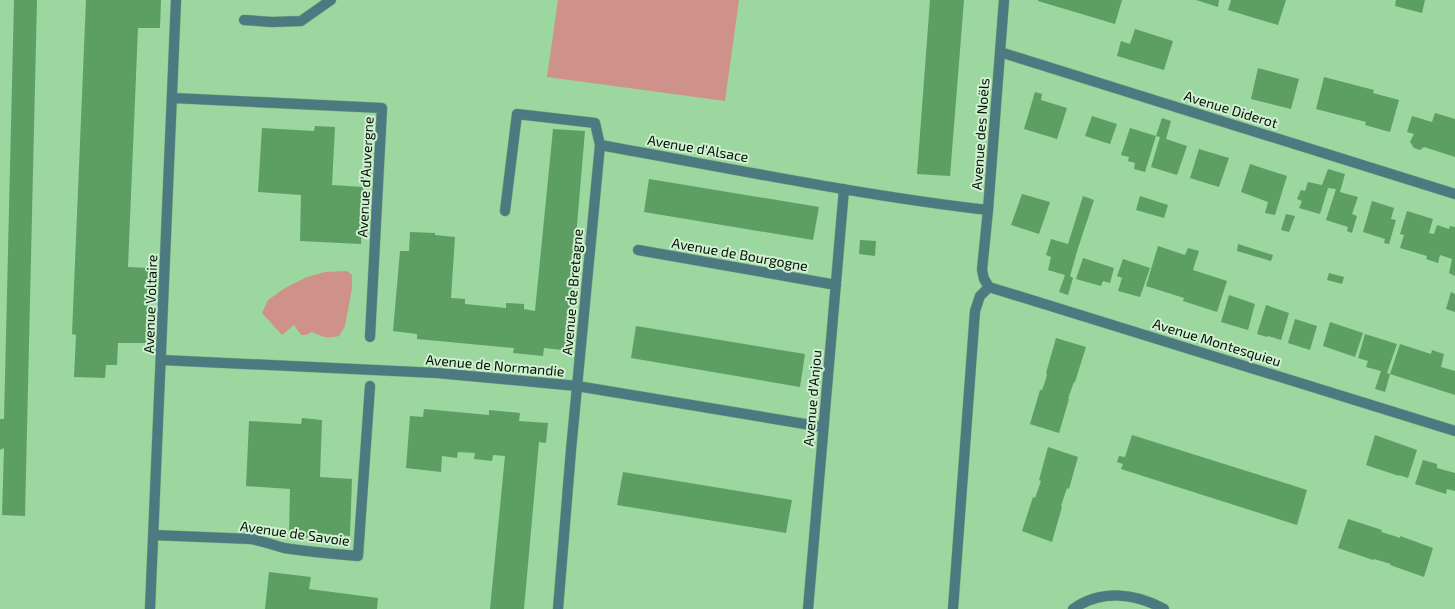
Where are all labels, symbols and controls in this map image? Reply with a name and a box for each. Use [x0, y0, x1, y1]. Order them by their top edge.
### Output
street label: Avenue des Noëls [968, 77, 992, 191]
street label: Avenue Diderot [1182, 87, 1280, 131]
street label: Avenue d'Auvergne [353, 116, 377, 238]
street label: Avenue d'Alsace [646, 131, 750, 165]
street label: Avenue de Bretagne [558, 228, 586, 356]
street label: Avenue de Bourgogne [671, 234, 809, 274]
street label: Avenue Voltaire [140, 254, 160, 354]
street label: Avenue Montesquieu [1151, 314, 1283, 370]
street label: Avenue d'Anjou [799, 349, 825, 447]
street label: Avenue de Normandie [425, 350, 565, 380]
street label: Avenue de Savoie [239, 517, 351, 549]

